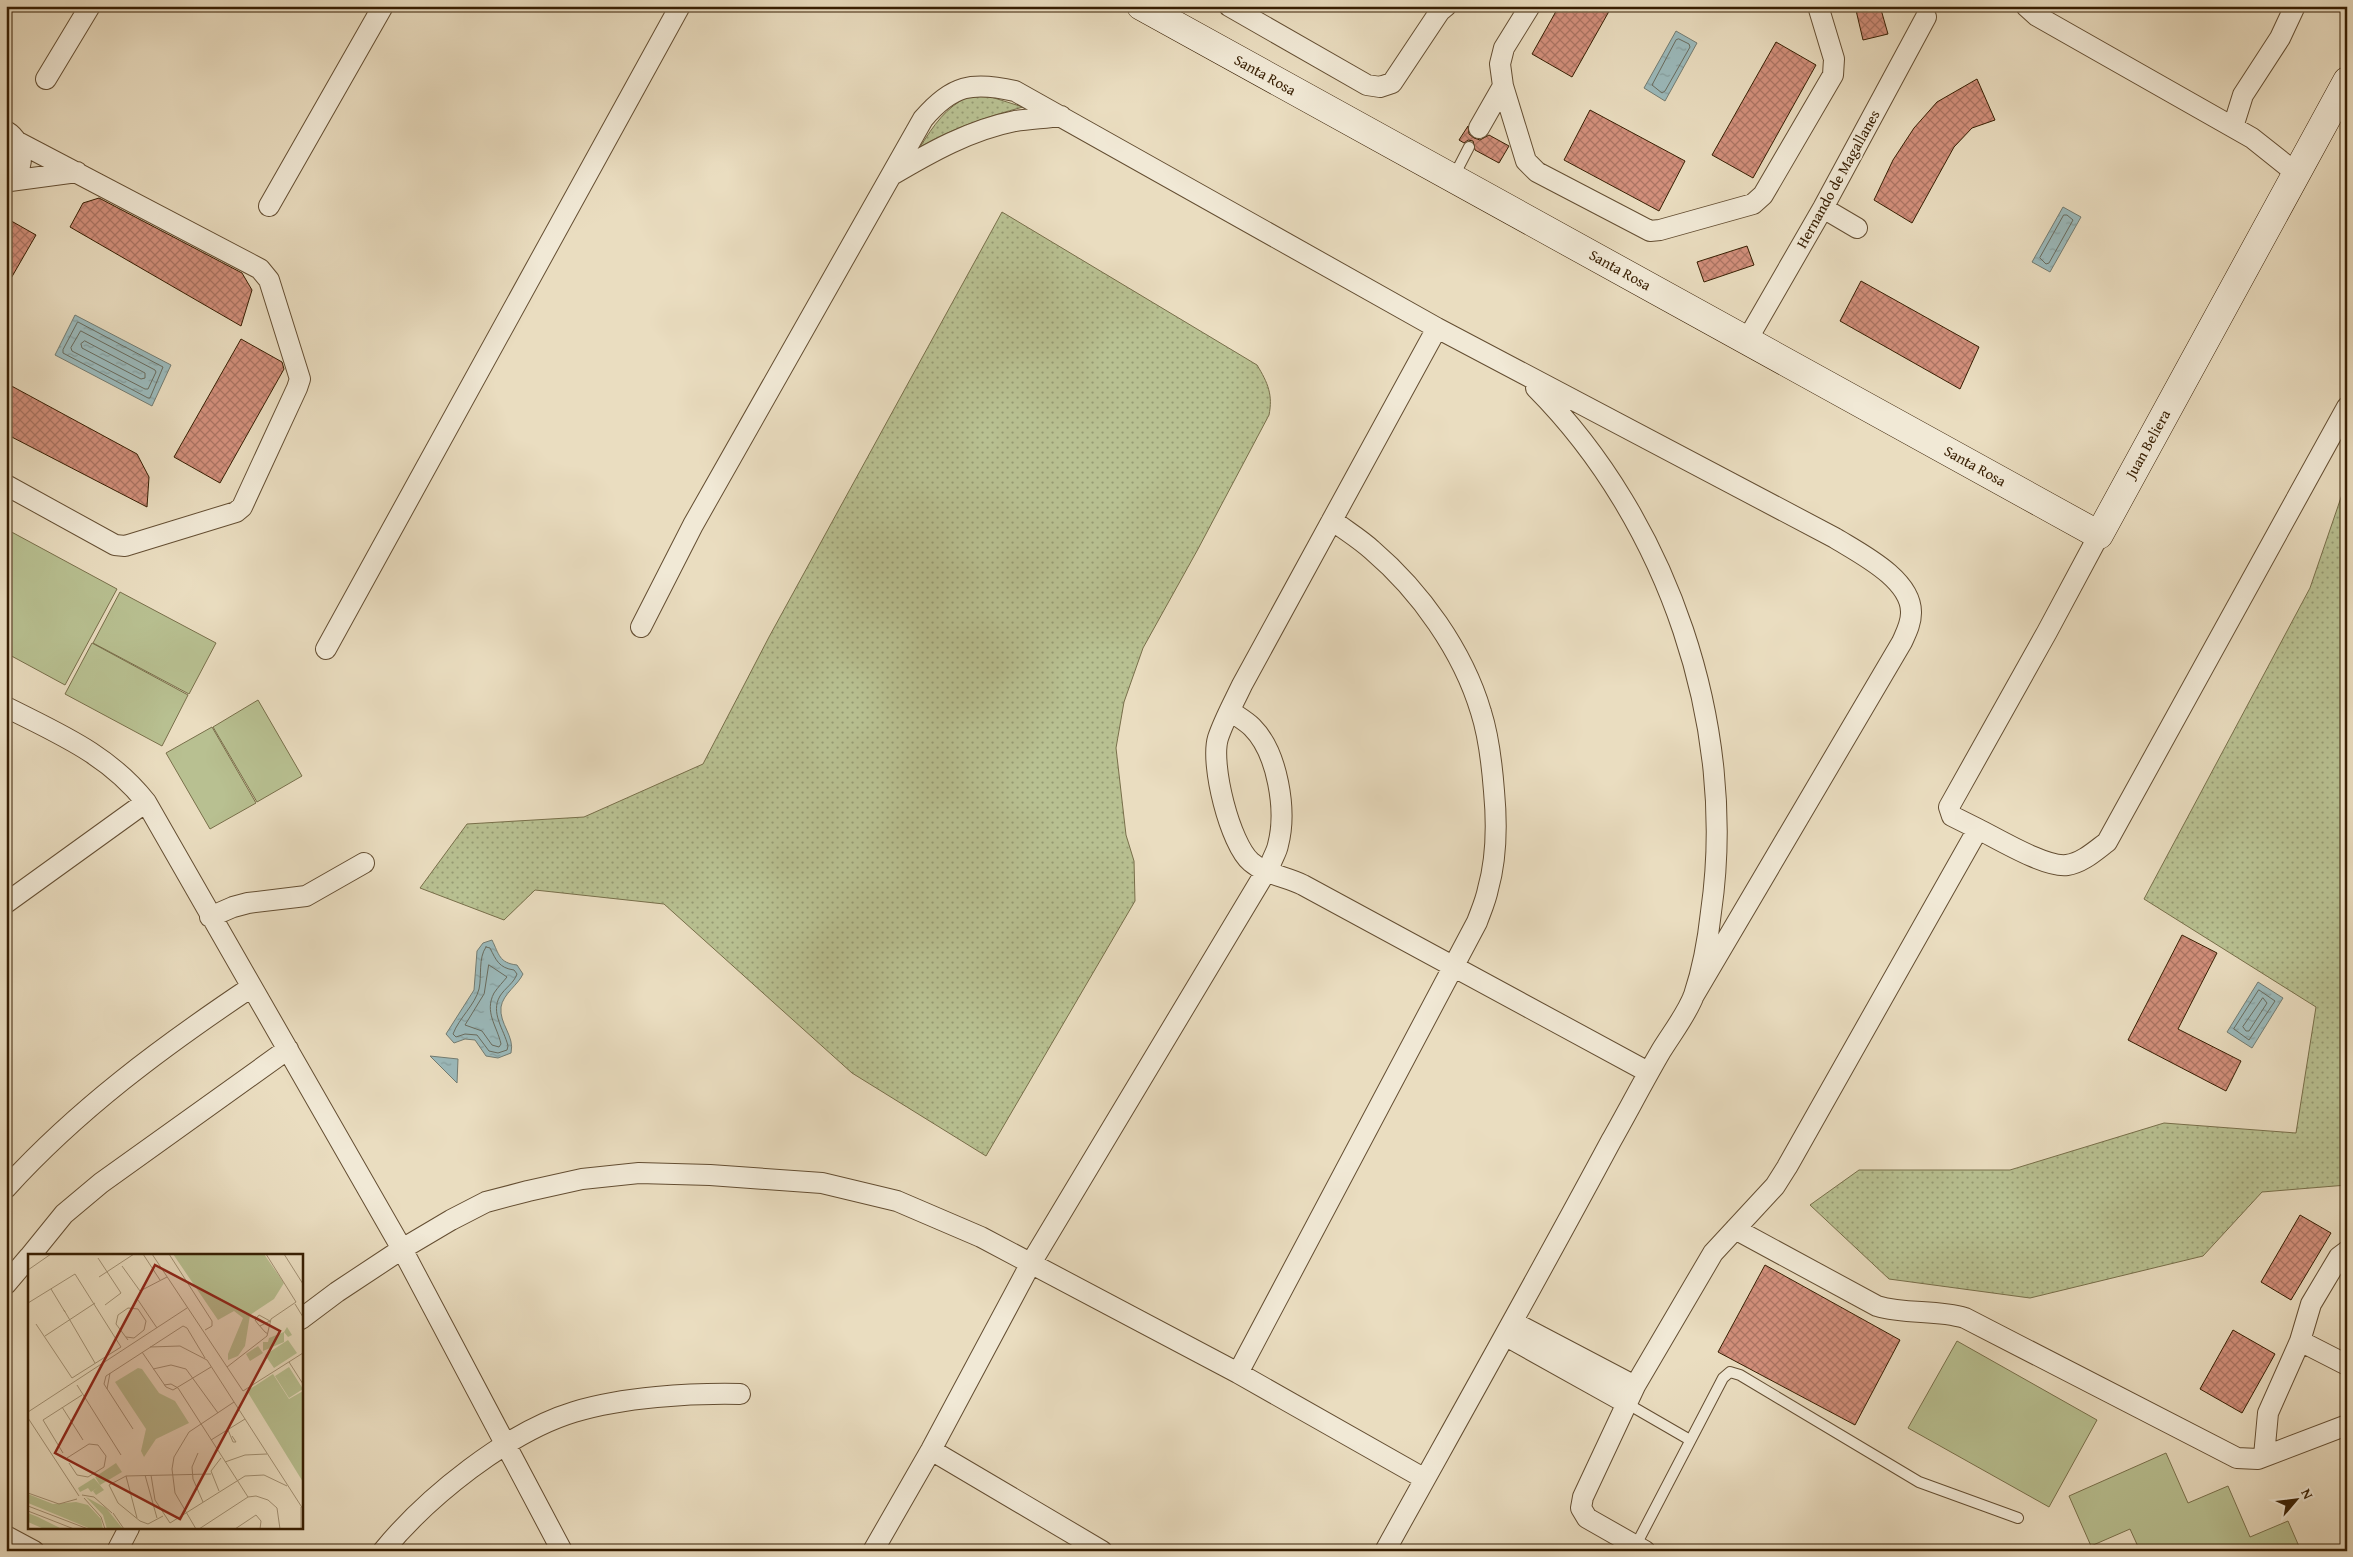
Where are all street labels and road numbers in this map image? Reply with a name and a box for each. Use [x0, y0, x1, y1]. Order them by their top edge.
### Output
street label: Santa Rosa [1230, 49, 1300, 100]
street label: Hernando de Magallanes [1791, 106, 1884, 252]
street label: Santa Rosa [1585, 244, 1655, 295]
street label: Juan Beliera [2119, 406, 2175, 484]
street label: Santa Rosa [1940, 440, 2010, 491]

